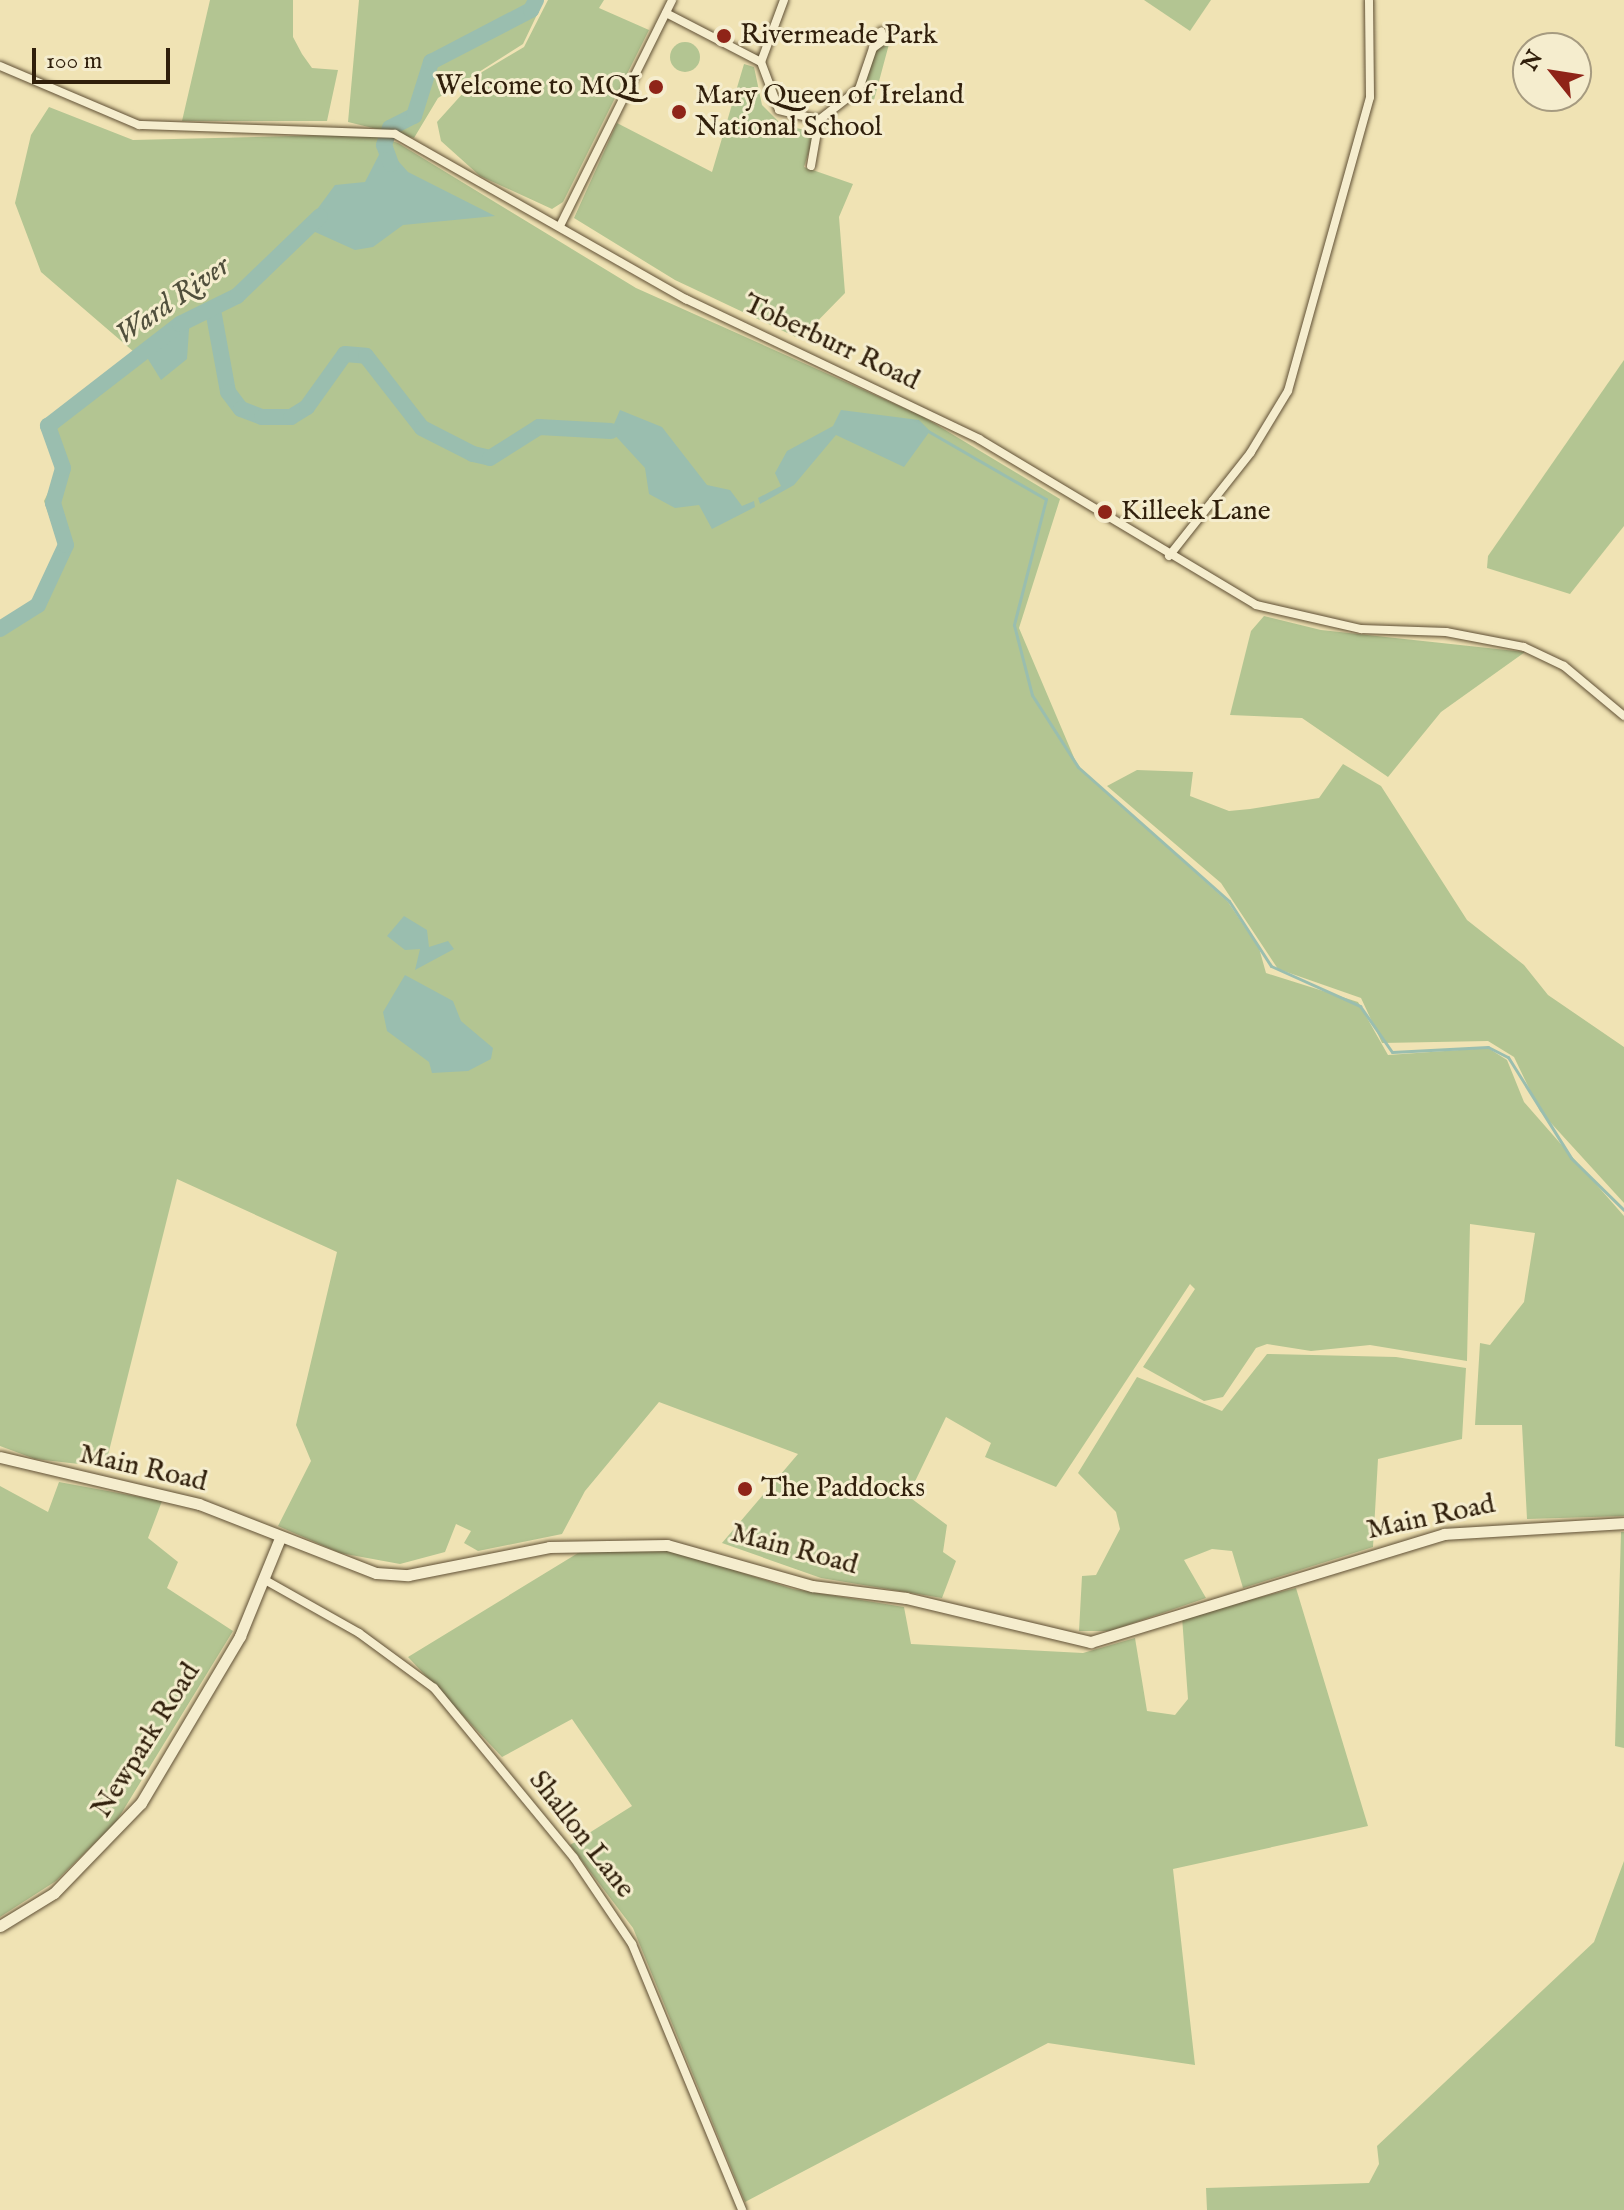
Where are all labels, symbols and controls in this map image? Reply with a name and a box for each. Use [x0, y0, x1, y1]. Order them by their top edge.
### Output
place label: Rivermeade Park [740, 19, 938, 53]
marker: Rivermeade Park [715, 27, 733, 45]
scale bar [36, 32, 174, 82]
north arrow [1512, 32, 1592, 112]
text: 100 m [46, 46, 102, 77]
text: N [1516, 46, 1550, 76]
place label: Welcome to MQI [435, 70, 640, 104]
marker: Welcome to MQI [647, 78, 665, 96]
place label: Mary Queen of Ireland National School [695, 79, 964, 145]
marker: Mary Queen of Ireland National School [670, 103, 688, 121]
water label: Ward River [109, 249, 237, 353]
street label: Toberburr Road [738, 288, 924, 398]
place label: Killeek Lane [1121, 495, 1271, 529]
marker: Killeek Lane [1096, 503, 1114, 521]
street label: Main Road [76, 1438, 210, 1500]
place label: The Paddocks [761, 1472, 925, 1506]
marker: The Paddocks [736, 1480, 754, 1498]
street label: Main Road [1364, 1488, 1498, 1548]
street label: Main Road [727, 1517, 861, 1583]
street label: Newpark Road [86, 1657, 208, 1825]
street label: Shallon Lane [521, 1765, 641, 1905]

